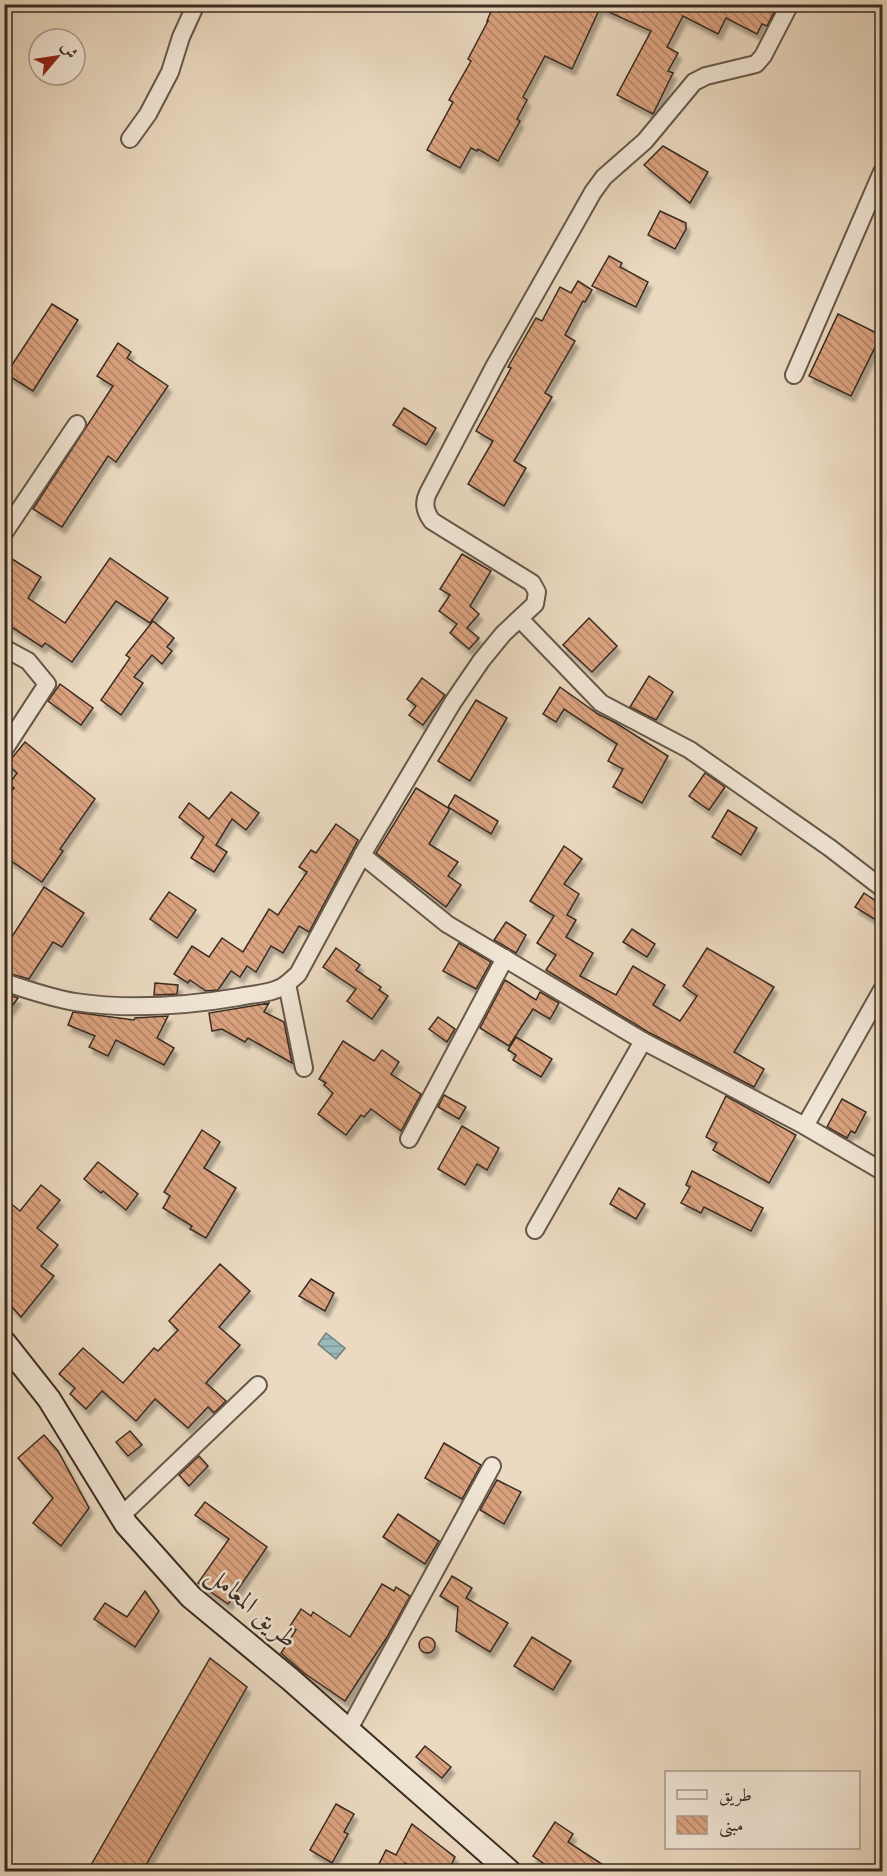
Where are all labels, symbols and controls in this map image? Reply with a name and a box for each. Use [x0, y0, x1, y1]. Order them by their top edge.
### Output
north arrow [27, 27, 87, 87]
text: ش [54, 38, 82, 63]
street label: طريق المعامل [197, 1558, 305, 1658]
legend [665, 1771, 860, 1849]
text: طريق [719, 1784, 752, 1810]
text: مبنى [719, 1814, 744, 1840]

